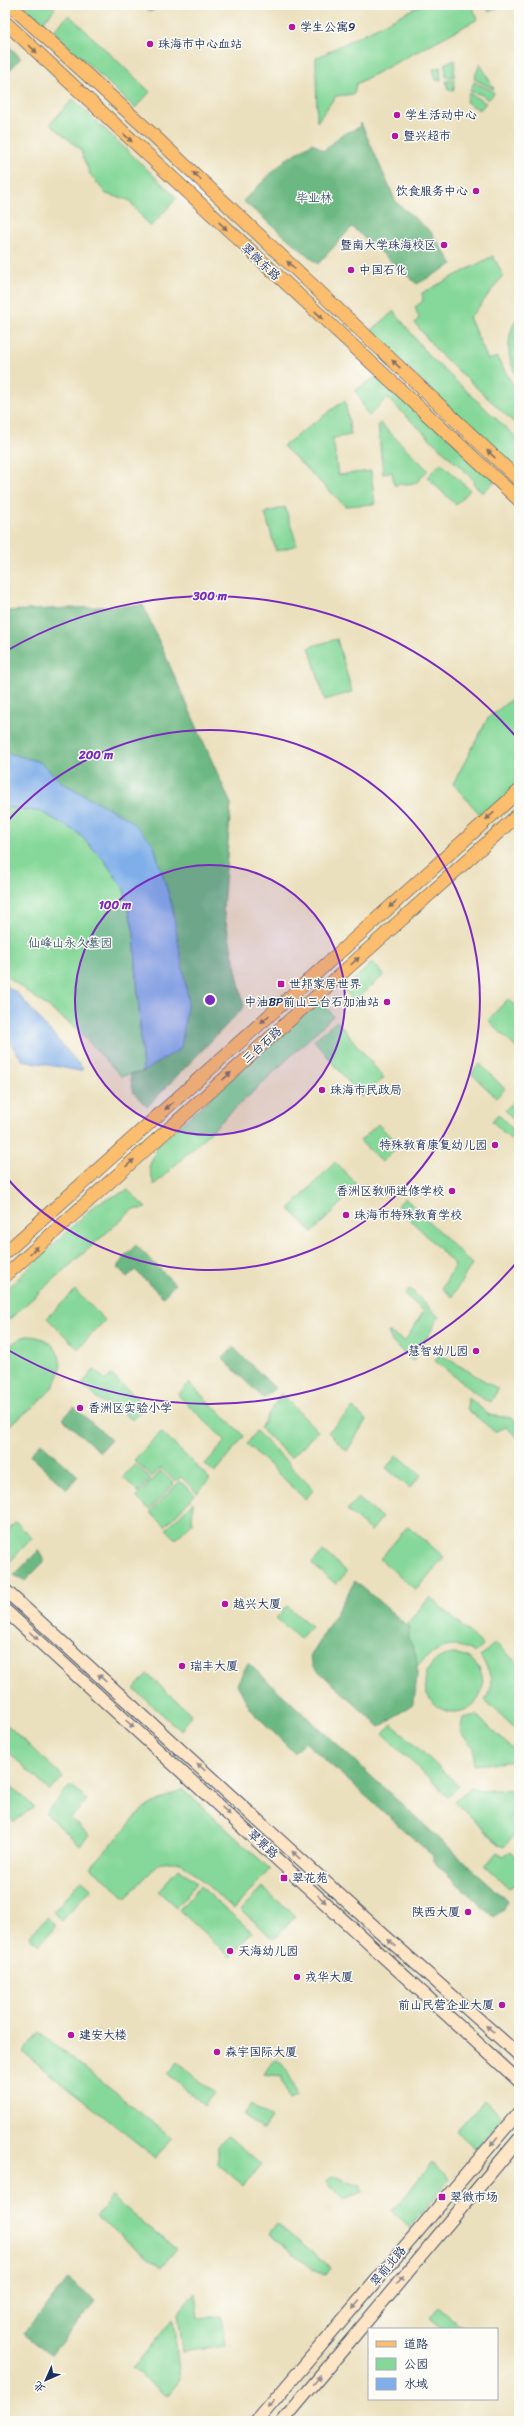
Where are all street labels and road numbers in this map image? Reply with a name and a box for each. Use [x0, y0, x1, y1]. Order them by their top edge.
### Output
street label: 翠微东路 [236, 238, 286, 286]
street label: 三台石路 [237, 1021, 287, 1069]
street label: 翠景路 [242, 1824, 284, 1864]
street label: 翠前北路 [364, 2241, 412, 2291]

